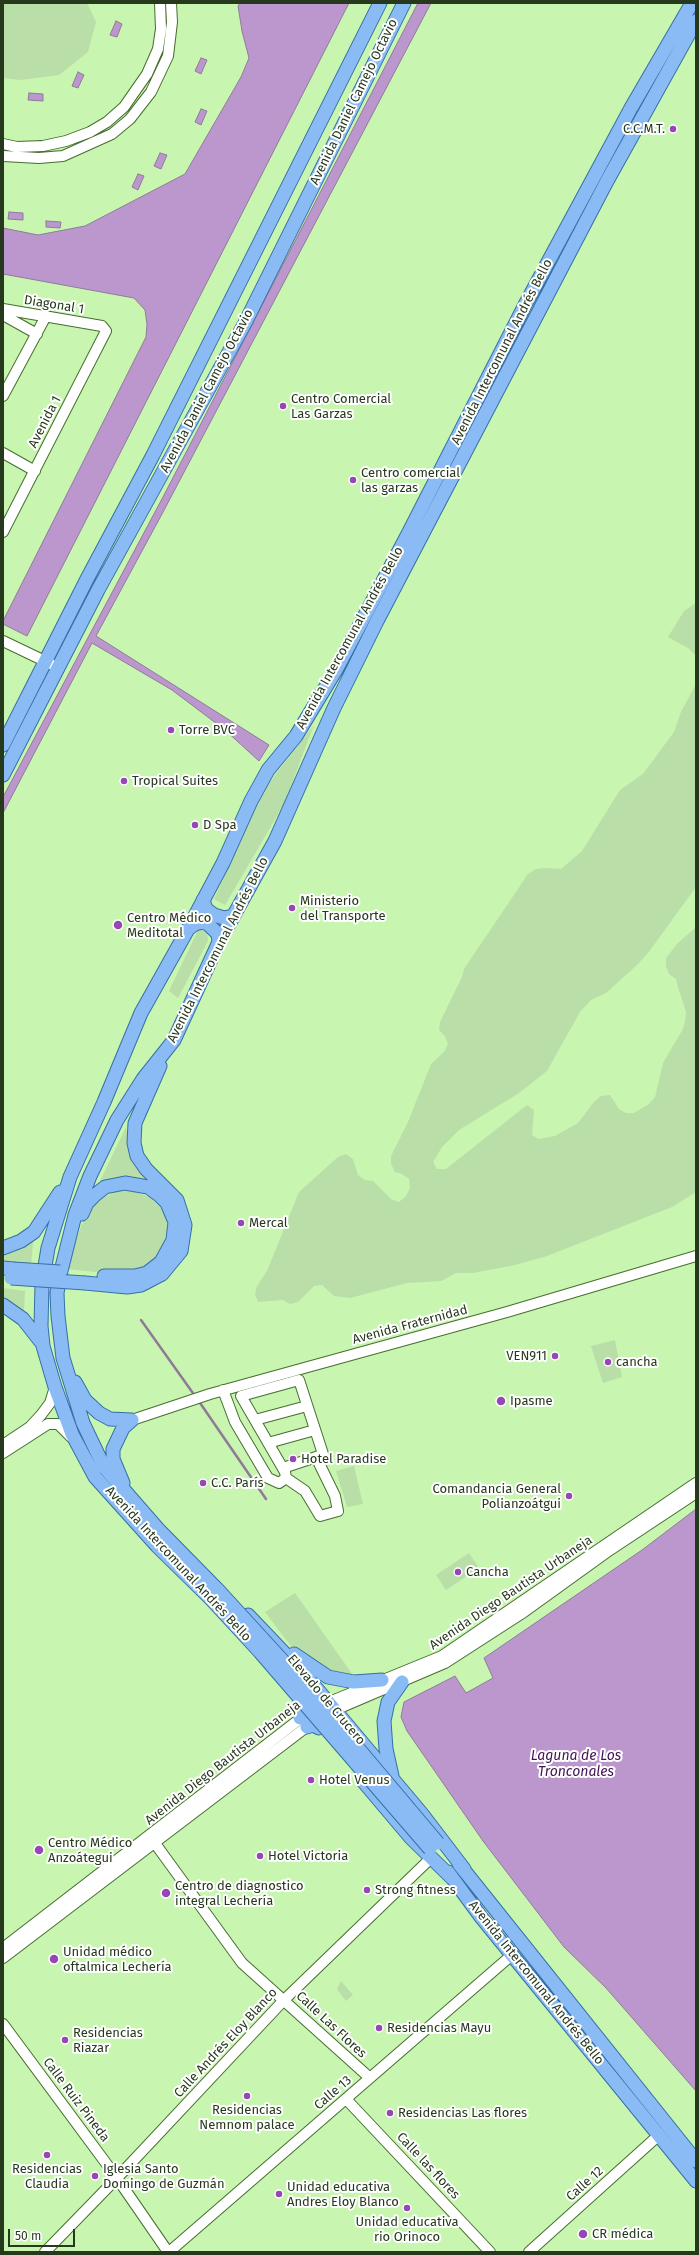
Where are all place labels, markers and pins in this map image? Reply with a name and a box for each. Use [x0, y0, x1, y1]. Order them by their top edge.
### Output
place label: C.C.M.T. [623, 121, 665, 137]
marker: C.C.M.T. [668, 124, 678, 134]
place label: Centro Comercial Las Garzas [291, 391, 391, 422]
marker: Centro Comercial Las Garzas [278, 401, 288, 411]
place label: Centro comercial las garzas [361, 465, 460, 496]
marker: Centro comercial las garzas [348, 475, 358, 485]
place label: Torre BVC [179, 722, 235, 738]
marker: Torre BVC [166, 725, 176, 735]
place label: Tropical Suites [132, 773, 218, 789]
marker: Tropical Suites [119, 776, 129, 786]
place label: D Spa [203, 817, 237, 833]
marker: D Spa [190, 820, 200, 830]
place label: Ministerio del Transporte [300, 893, 386, 924]
marker: Ministerio del Transporte [287, 903, 297, 913]
place label: Centro Médico Meditotal [127, 910, 211, 941]
marker: Centro Médico Meditotal [112, 919, 124, 931]
place label: Mercal [249, 1215, 288, 1231]
marker: Mercal [236, 1218, 246, 1228]
place label: VEN911 [506, 1348, 547, 1364]
marker: VEN911 [550, 1351, 560, 1361]
place label: cancha [616, 1354, 658, 1370]
marker: cancha [603, 1357, 613, 1367]
place label: Ipasme [510, 1393, 553, 1409]
marker: Ipasme [495, 1395, 507, 1407]
place label: Hotel Paradise [301, 1451, 386, 1467]
marker: Hotel Paradise [288, 1454, 298, 1464]
place label: C.C. París [211, 1475, 264, 1491]
marker: C.C. París [198, 1478, 208, 1488]
place label: Comandancia General Polianzoátgui [432, 1481, 561, 1512]
marker: Comandancia General Polianzoátgui [564, 1491, 574, 1501]
place label: Cancha [466, 1564, 509, 1580]
marker: Cancha [453, 1567, 463, 1577]
place label: Hotel Venus [319, 1772, 390, 1788]
marker: Hotel Venus [306, 1775, 316, 1785]
place label: Centro Médico Anzoátegui [48, 1835, 132, 1866]
marker: Centro Médico Anzoátegui [33, 1844, 45, 1856]
place label: Hotel Victoria [268, 1848, 348, 1864]
marker: Hotel Victoria [255, 1851, 265, 1861]
place label: Centro de diagnostico integral Lechería [175, 1878, 304, 1909]
place label: Strong fitness [375, 1882, 456, 1898]
marker: Strong fitness [362, 1885, 372, 1895]
marker: Centro de diagnostico integral Lechería [160, 1887, 172, 1899]
place label: Unidad médico oftalmica Lechería [63, 1944, 172, 1975]
marker: Unidad médico oftalmica Lechería [48, 1953, 60, 1965]
place label: Residencias Mayu [387, 2020, 491, 2036]
marker: Residencias Mayu [374, 2023, 384, 2033]
place label: Residencias Riazar [73, 2025, 143, 2056]
marker: Residencias Riazar [60, 2035, 70, 2045]
marker: Residencias Nemnom palace [242, 2091, 252, 2101]
place label: Residencias Nemnom palace [199, 2102, 295, 2133]
place label: Residencias Las flores [398, 2105, 527, 2121]
marker: Residencias Las flores [385, 2108, 395, 2118]
marker: Residencias Claudia [42, 2150, 52, 2160]
place label: Residencias Claudia [12, 2161, 82, 2192]
place label: Iglesia Santo Domingo de Guzmán [103, 2161, 225, 2192]
marker: Iglesia Santo Domingo de Guzmán [90, 2171, 100, 2181]
place label: Unidad educativa Andres Eloy Blanco [287, 2179, 399, 2210]
marker: Unidad educativa Andres Eloy Blanco [274, 2189, 284, 2199]
marker: Unidad educativa rio Orinoco [402, 2203, 412, 2213]
place label: Unidad educativa rio Orinoco [355, 2214, 459, 2245]
place label: CR médica [592, 2226, 653, 2242]
marker: CR médica [577, 2228, 589, 2240]

